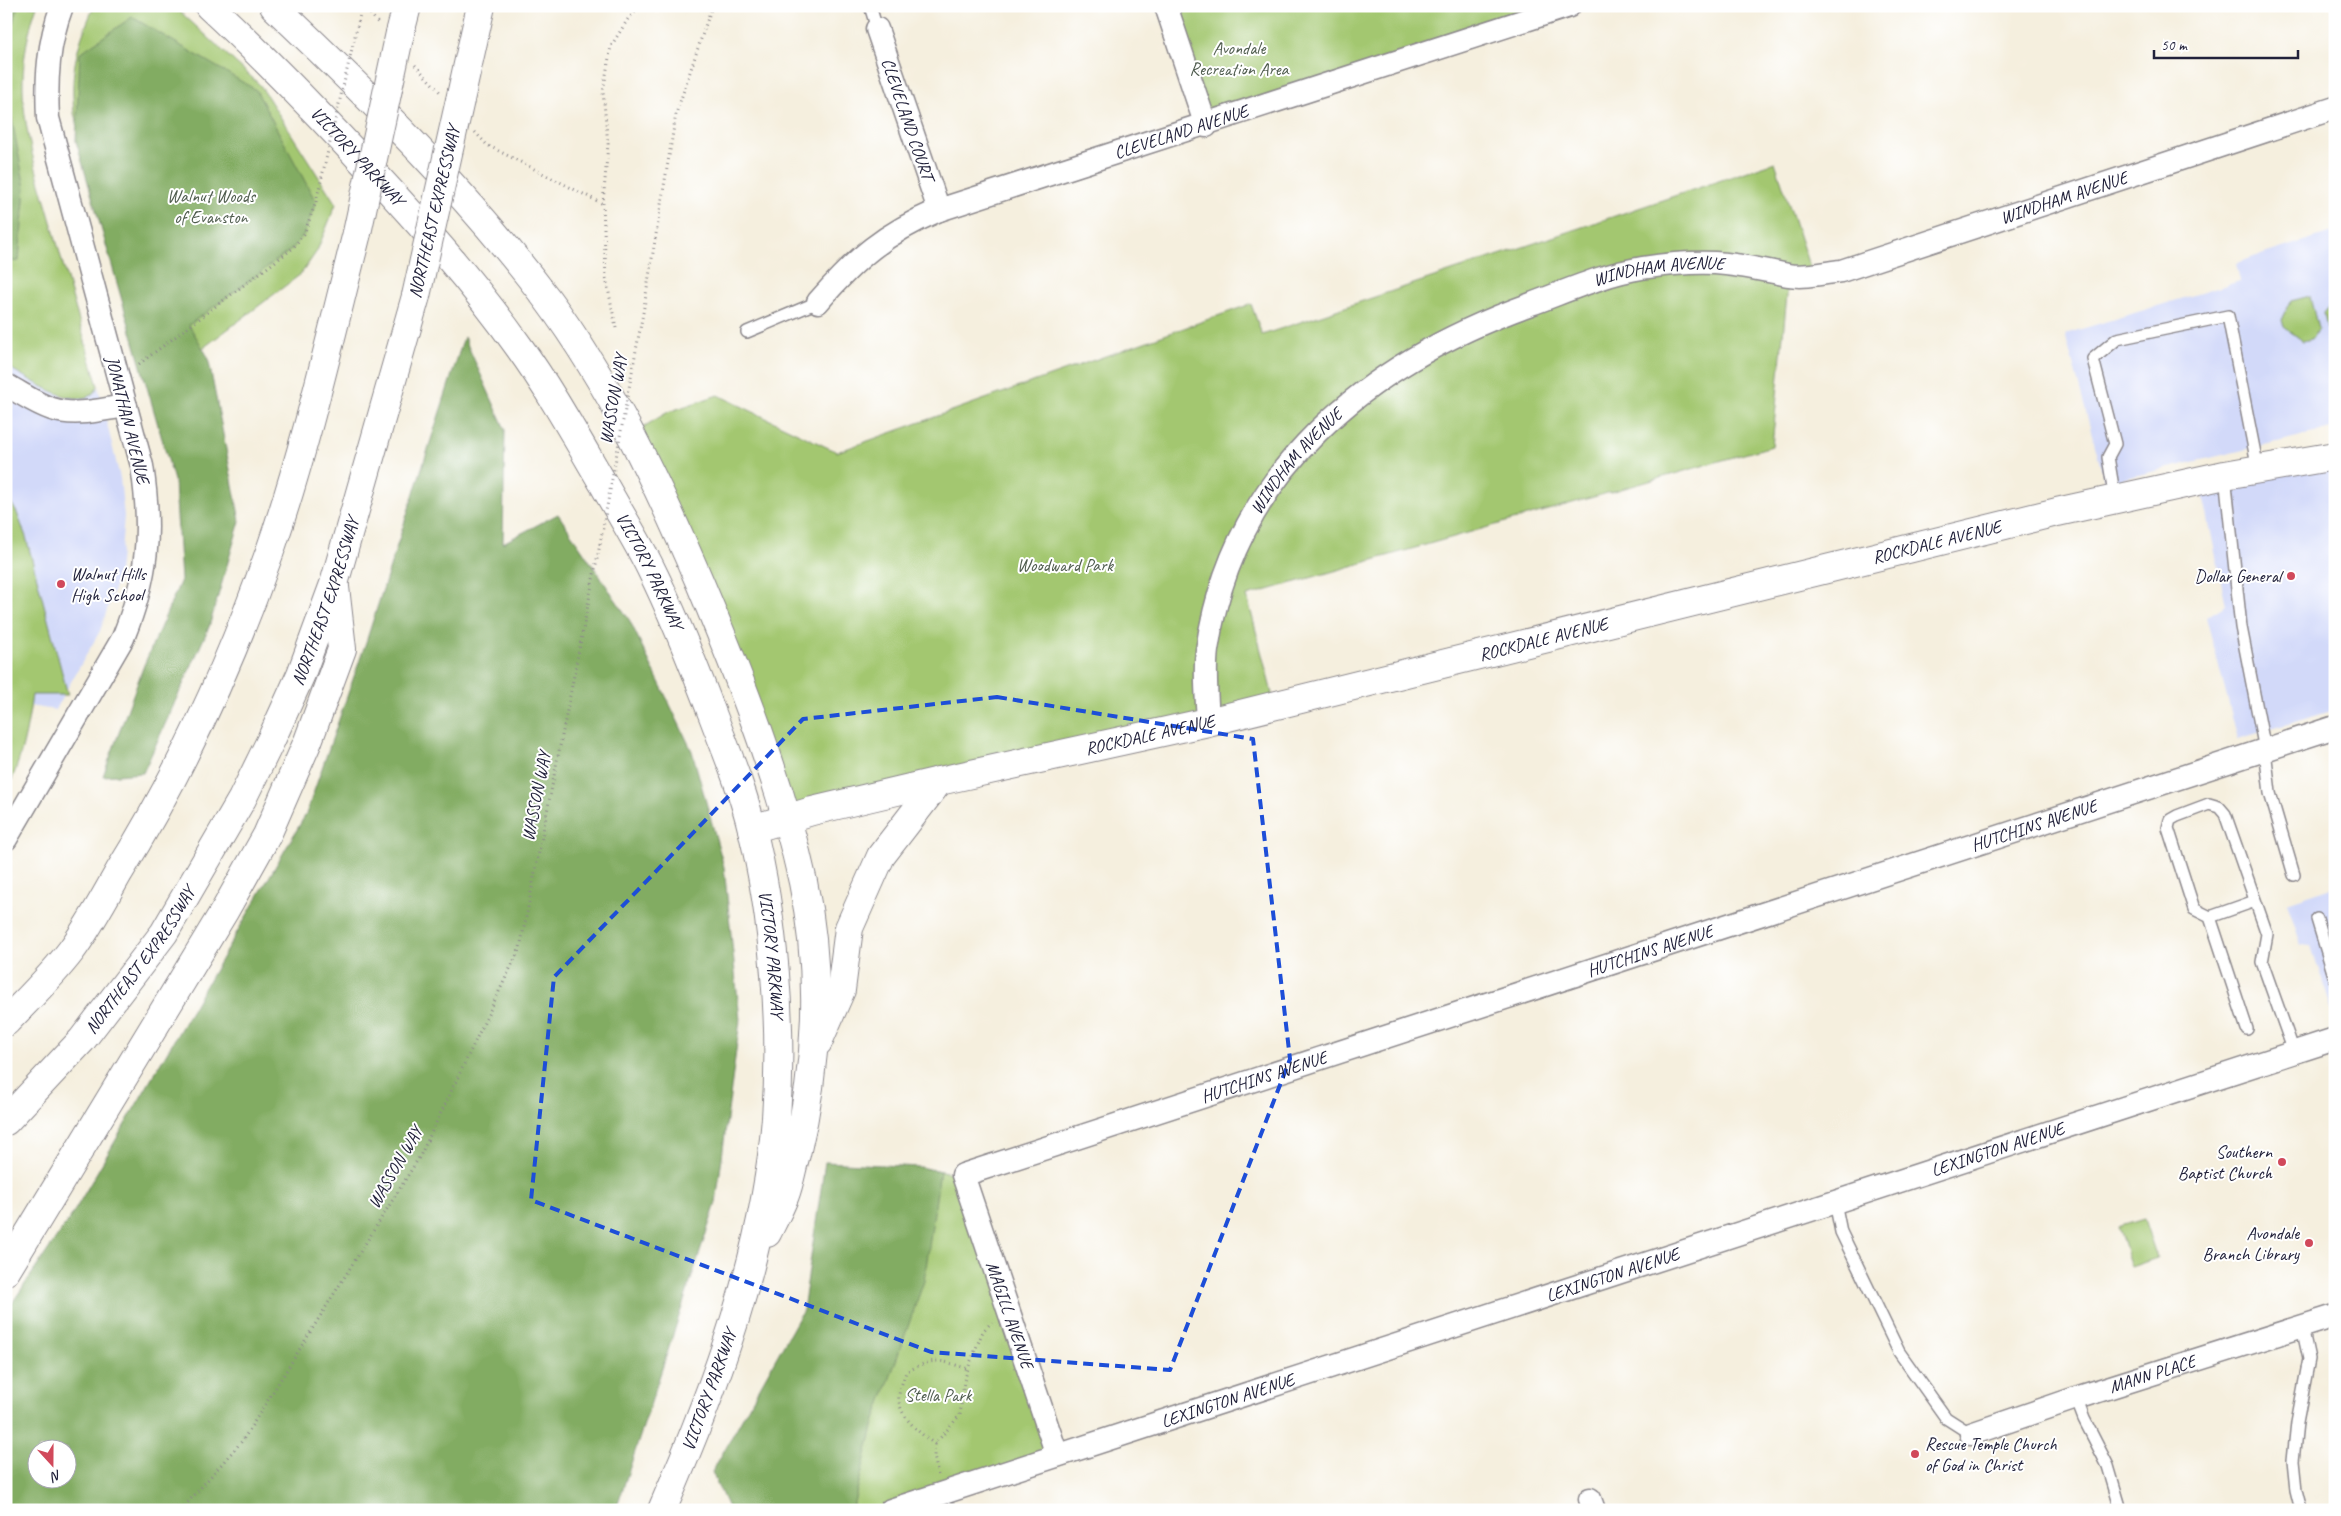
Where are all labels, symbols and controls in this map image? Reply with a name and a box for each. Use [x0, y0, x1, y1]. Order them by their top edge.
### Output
scale bar [2154, 28, 2297, 60]
text: 50 m [2161, 36, 2188, 55]
park label: Avondale Recreation Area [1190, 37, 1290, 80]
street label: CLEVELAND COURT [877, 55, 940, 187]
street label: CLEVELAND AVENUE [1111, 99, 1253, 164]
street label: VICTORY PARKWAY [306, 102, 411, 213]
street label: NORTHEAST EXPRESSWAY [404, 120, 465, 300]
street label: WINDHAM AVENUE [1997, 166, 2132, 229]
park label: Walnut Woods of Evanston [167, 185, 257, 228]
street label: WINDHAM AVENUE [1590, 252, 1727, 291]
street label: WASSON WAY [594, 349, 632, 446]
street label: JONATHAN AVENUE [101, 353, 155, 488]
street label: WINDHAM AVENUE [1245, 402, 1348, 518]
street label: VICTORY PARKWAY [611, 509, 690, 636]
street label: NORTHEAST EXPRESSWAY [286, 511, 365, 689]
street label: ROCKDALE AVENUE [1870, 515, 2006, 568]
park label: Woodward Park [1017, 554, 1114, 576]
place label: Walnut Hills High School [71, 563, 148, 606]
place label: Dollar General [2195, 565, 2284, 587]
marker: Dollar General [2285, 570, 2297, 582]
marker: Walnut Hills High School [55, 578, 67, 590]
street label: ROCKDALE AVENUE [1477, 612, 1612, 666]
street label: ROCKDALE AVENUE [1083, 709, 1219, 760]
street label: WASSON WAY [517, 746, 556, 843]
street label: HUTCHINS AVENUE [1968, 794, 2102, 856]
street label: NORTHEAST EXPRESSWAY [80, 879, 202, 1038]
street label: VICTORY PARKWAY [754, 889, 789, 1022]
street label: HUTCHINS AVENUE [1584, 919, 1718, 982]
street label: HUTCHINS AVENUE [1198, 1045, 1332, 1108]
street label: LEXINGTON AVENUE [1928, 1116, 2069, 1181]
street label: WASSON WAY [363, 1120, 429, 1212]
place label: Southern Baptist Church [2178, 1141, 2273, 1184]
marker: Southern Baptist Church [2276, 1156, 2288, 1168]
place label: Avondale Branch Library [2203, 1222, 2301, 1265]
marker: Avondale Branch Library [2303, 1237, 2315, 1249]
street label: LEXINGTON AVENUE [1543, 1242, 1684, 1307]
street label: MAGILL AVENUE [981, 1258, 1039, 1374]
street label: VICTORY PARKWAY [677, 1323, 742, 1454]
street label: MANN PLACE [2106, 1349, 2200, 1398]
street label: LEXINGTON AVENUE [1158, 1368, 1299, 1432]
park label: Stella Park [905, 1384, 973, 1406]
place label: Rescue Temple Church of God in Christ [1925, 1433, 2057, 1476]
north arrow [28, 1438, 78, 1488]
marker: Rescue Temple Church of God in Christ [1909, 1448, 1921, 1460]
text: N [47, 1466, 64, 1486]

